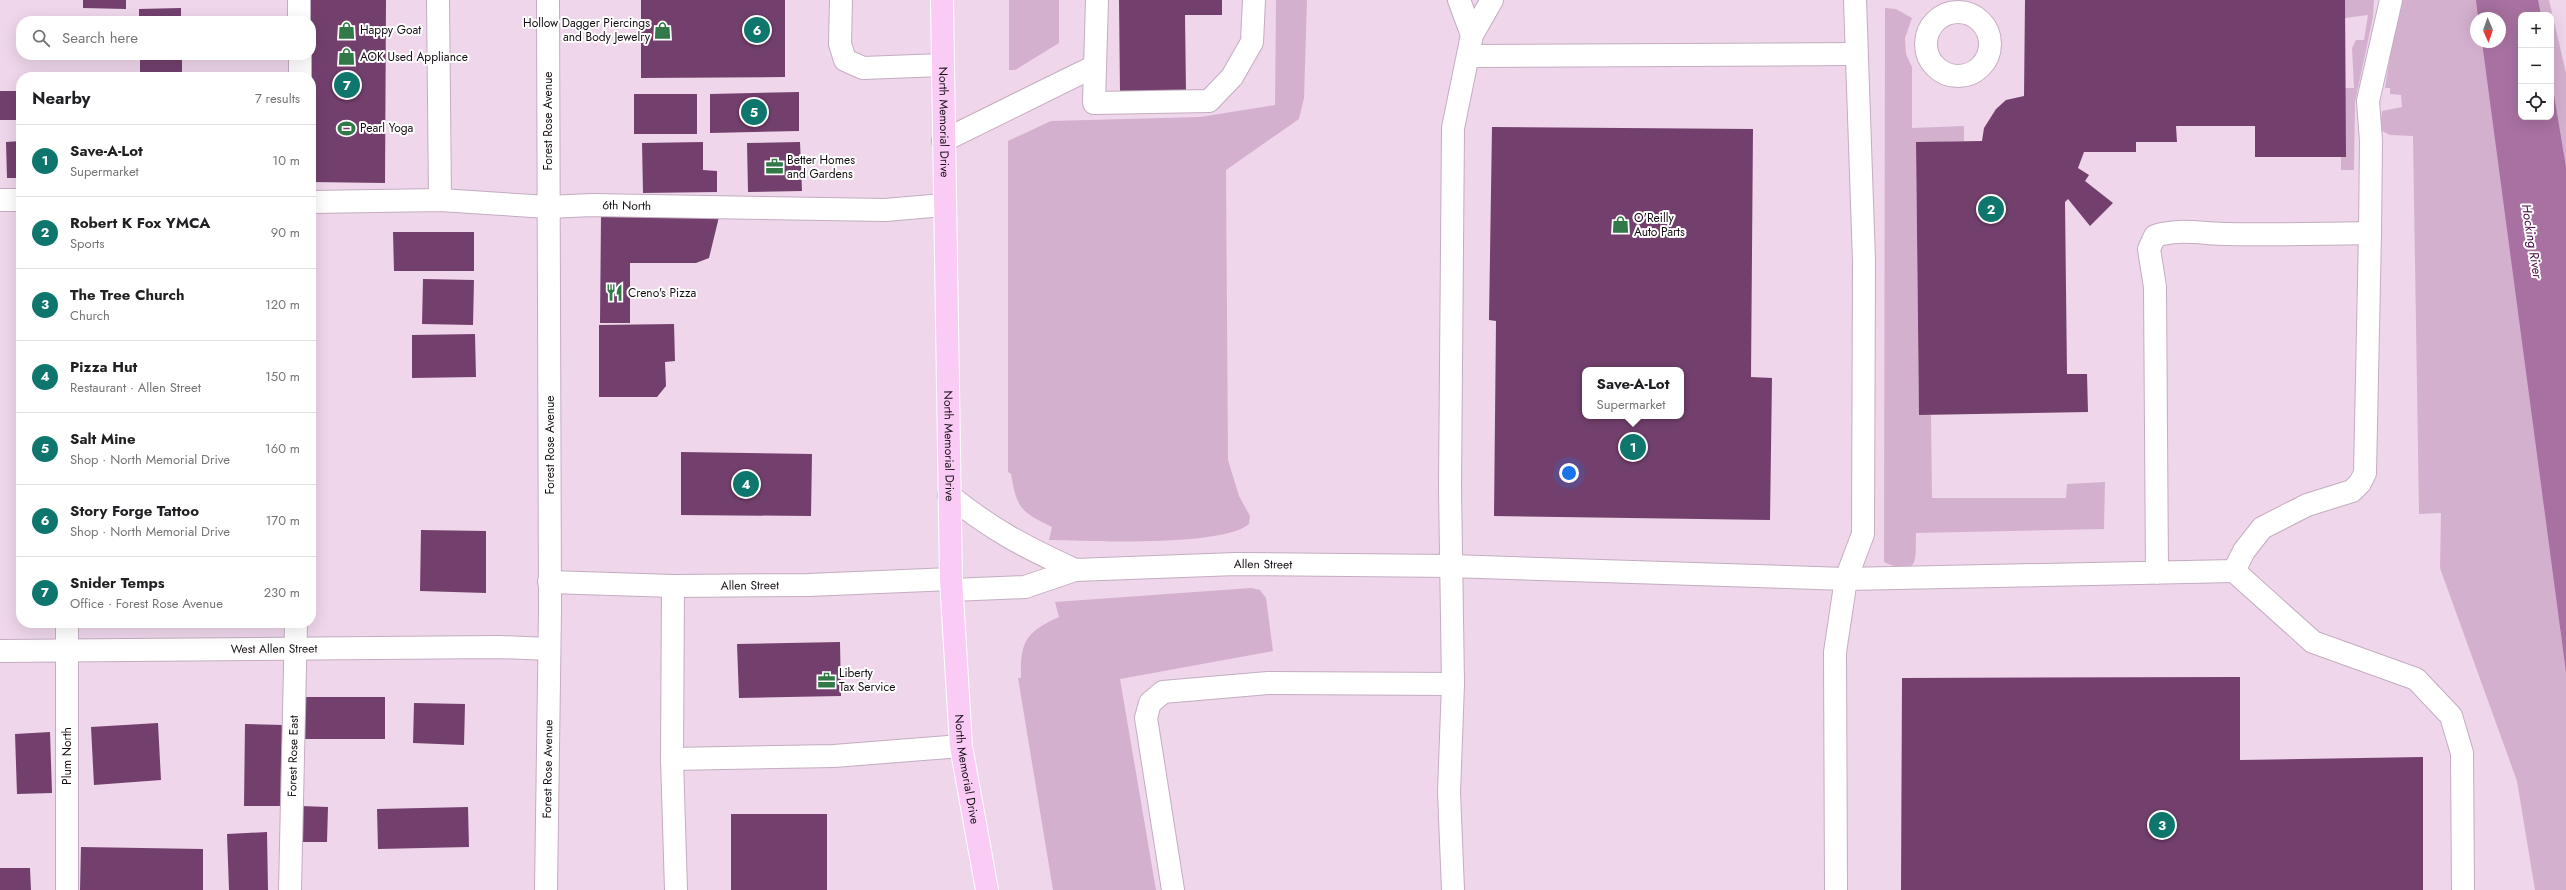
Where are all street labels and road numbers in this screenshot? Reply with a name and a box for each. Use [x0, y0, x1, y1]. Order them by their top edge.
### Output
street label: North Memorial Drive [934, 66, 954, 178]
street label: Forest Rose Avenue [539, 72, 557, 170]
street label: 6th North [602, 196, 651, 215]
street label: North Memorial Drive [939, 390, 959, 501]
street label: Forest Rose Avenue [541, 396, 559, 494]
street label: Allen Street [1234, 555, 1292, 574]
street label: Allen Street [721, 576, 779, 595]
street label: West Allen Street [231, 639, 318, 658]
street label: North Memorial Drive [950, 714, 984, 825]
street label: Forest Rose East [283, 715, 303, 797]
street label: Forest Rose Avenue [538, 719, 557, 819]
street label: Plum North [58, 727, 76, 785]

